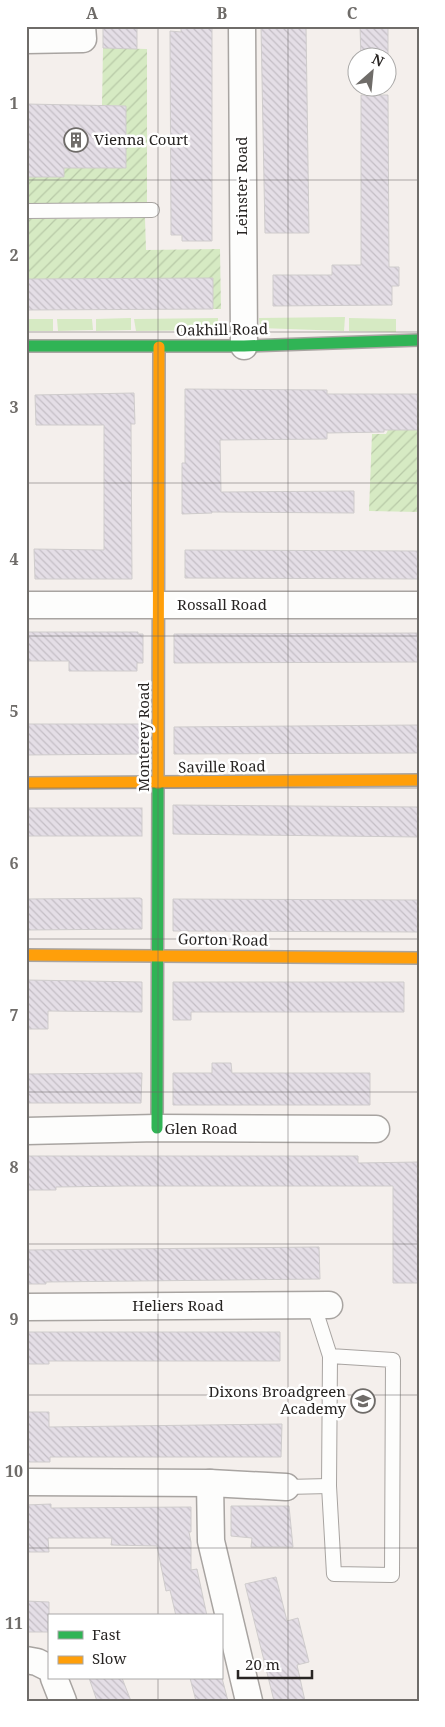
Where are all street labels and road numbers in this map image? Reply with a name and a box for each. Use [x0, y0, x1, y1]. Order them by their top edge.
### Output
street label: Leinster Road [231, 136, 251, 236]
street label: Oakhill Road [176, 318, 268, 340]
street label: Rossall Road [177, 594, 267, 614]
street label: Monterey Road [133, 682, 153, 792]
street label: Saville Road [178, 755, 266, 777]
street label: Gorton Road [178, 928, 268, 950]
street label: Glen Road [164, 1118, 238, 1138]
street label: Heliers Road [132, 1295, 224, 1315]

